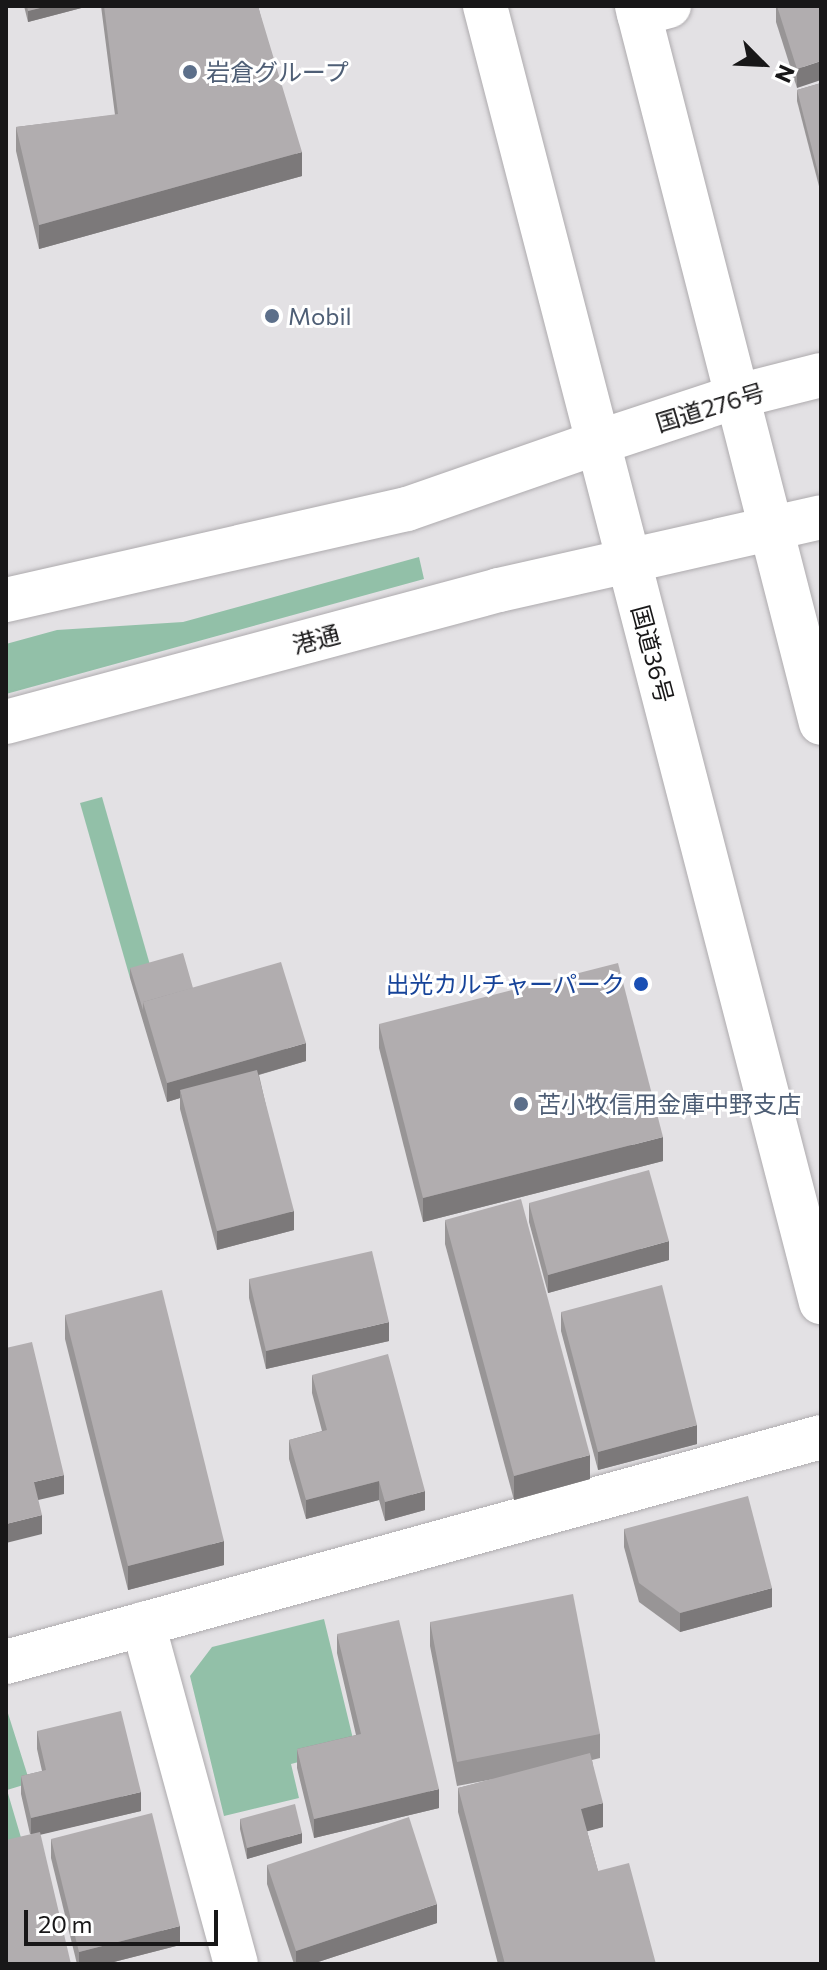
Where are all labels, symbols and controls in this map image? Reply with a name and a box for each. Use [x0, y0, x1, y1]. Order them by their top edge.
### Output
north arrow [723, 24, 803, 104]
place label: 岩倉グループ [206, 58, 350, 86]
text: N [770, 61, 801, 87]
marker: 岩倉グループ [181, 63, 199, 81]
place label: Mobil [288, 302, 352, 330]
marker: Mobil [263, 307, 281, 325]
street label: 国道276号 [652, 377, 768, 437]
street label: 国道36号 [626, 602, 680, 706]
street label: 港通 [289, 619, 343, 659]
place label: 出光カルチャーパーク [385, 970, 625, 998]
marker: 出光カルチャーパーク [632, 975, 650, 993]
place label: 苫小牧信用金庫中野支店 [537, 1090, 801, 1118]
marker: 苫小牧信用金庫中野支店 [512, 1095, 530, 1113]
scale bar [28, 1894, 222, 1944]
text: 20 m [38, 1909, 92, 1938]

